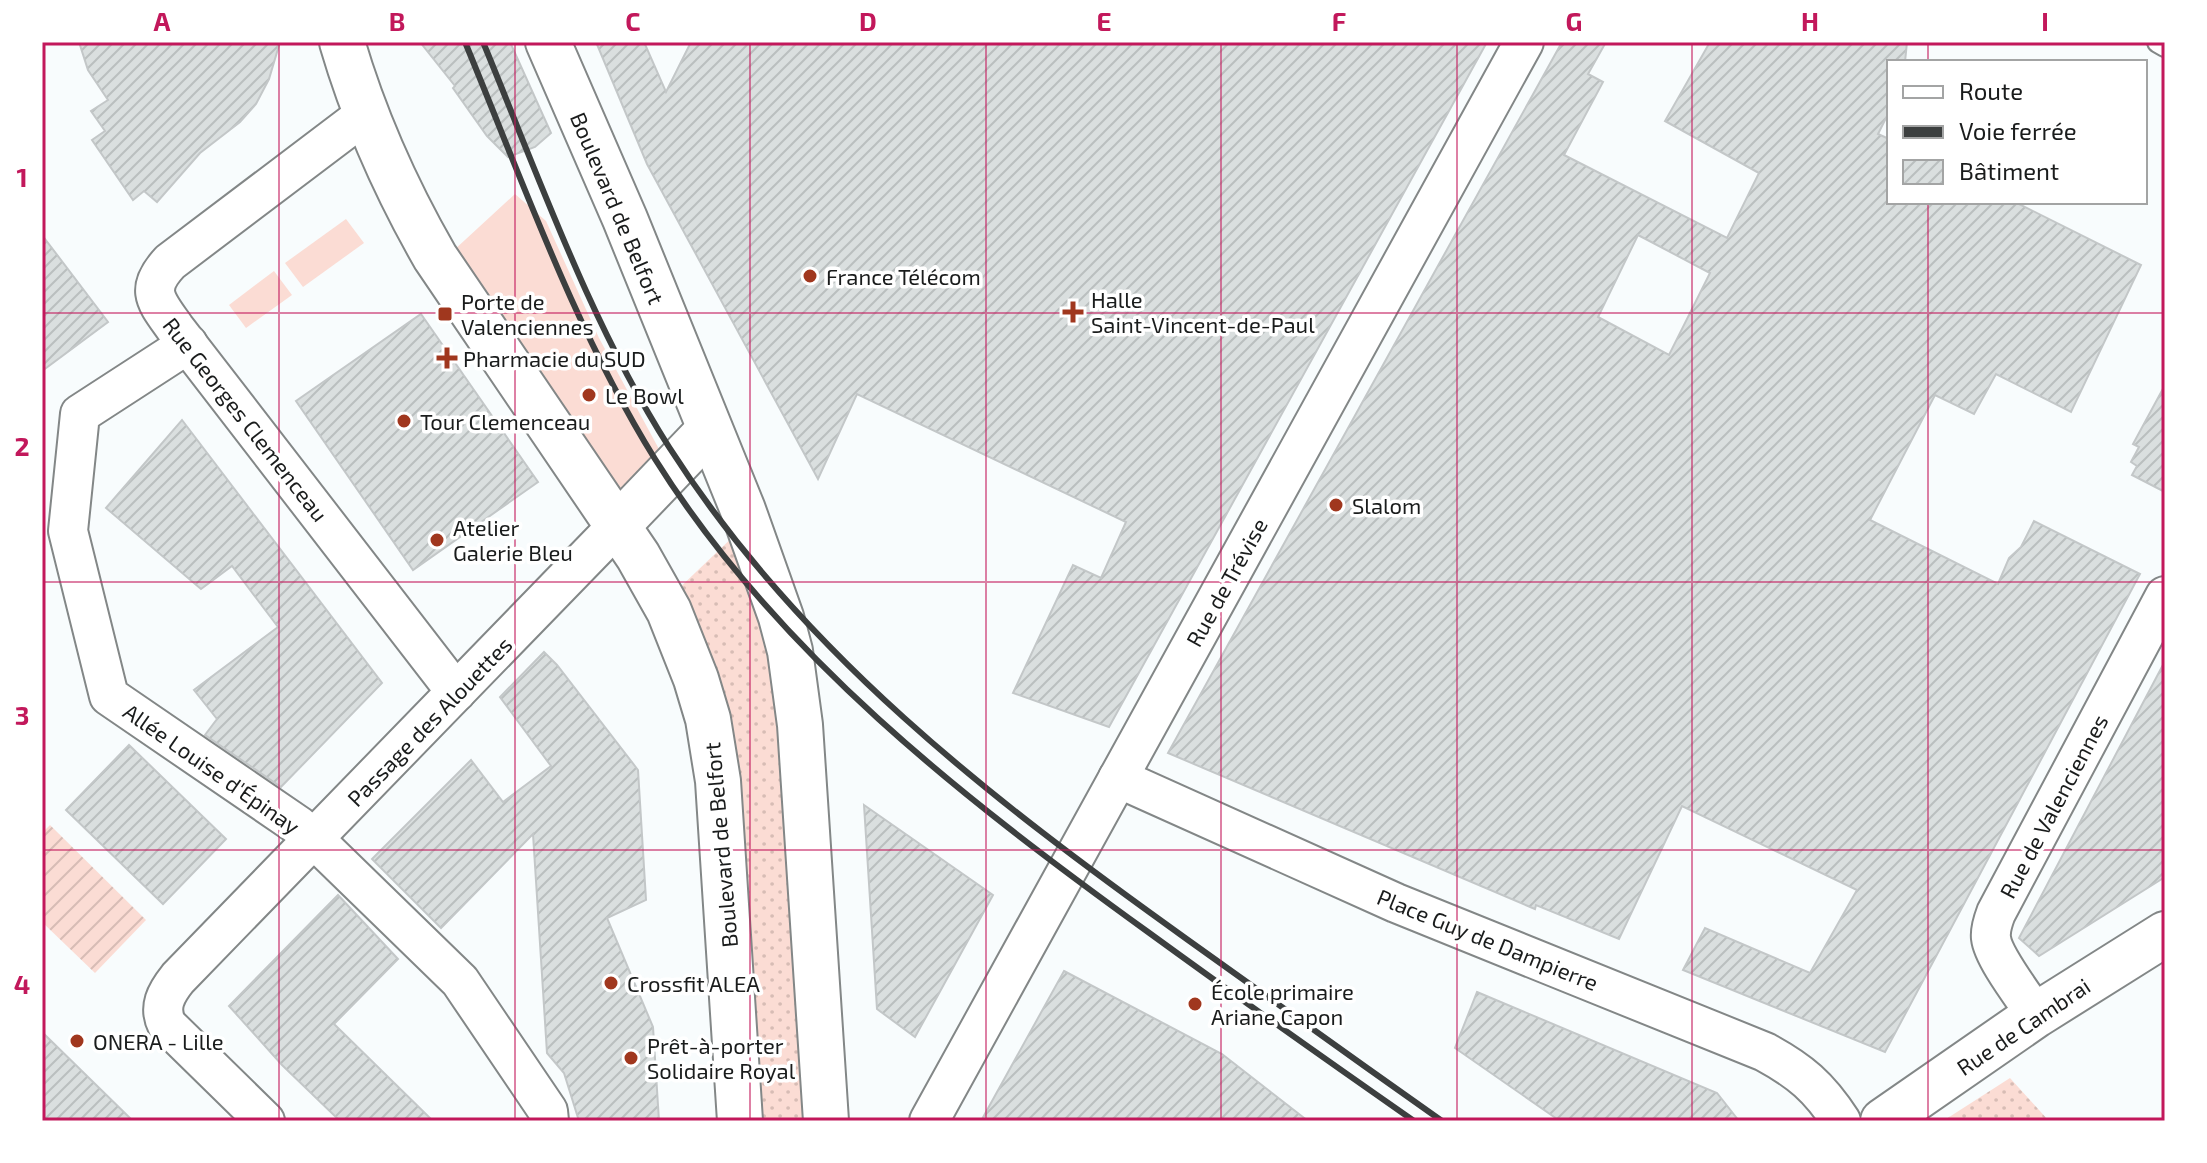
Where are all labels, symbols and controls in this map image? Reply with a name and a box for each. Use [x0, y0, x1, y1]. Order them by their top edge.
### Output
text: A [154, 5, 171, 36]
text: B [389, 5, 405, 36]
text: C [625, 5, 641, 36]
text: D [859, 5, 877, 36]
text: E [1096, 5, 1112, 36]
text: F [1332, 5, 1346, 36]
text: G [1566, 5, 1582, 36]
text: H [1801, 5, 1819, 36]
text: I [2041, 5, 2049, 36]
legend [1887, 60, 2147, 204]
text: Route [1959, 76, 2023, 105]
street label: Boulevard de Belfort [566, 108, 670, 308]
text: Voie ferrée [1959, 116, 2077, 145]
text: Bâtiment [1959, 156, 2059, 185]
text: 1 [16, 161, 28, 192]
place label: France Télécom [826, 263, 981, 289]
marker: France Télécom [801, 267, 819, 285]
place label: Halle Saint-Vincent-de-Paul [1091, 286, 1315, 337]
place label: Porte de Valenciennes [461, 288, 594, 339]
marker: Halle Saint-Vincent-de-Paul [1062, 301, 1084, 323]
marker: Porte de Valenciennes [436, 305, 454, 323]
street label: Rue Georges Clemenceau [158, 312, 334, 526]
place label: Pharmacie du SUD [463, 345, 646, 371]
marker: Pharmacie du SUD [438, 349, 456, 367]
place label: Le Bowl [605, 382, 684, 408]
marker: Le Bowl [580, 386, 598, 404]
place label: Tour Clemenceau [420, 408, 590, 434]
marker: Tour Clemenceau [395, 412, 413, 430]
text: 2 [14, 430, 30, 461]
place label: Slalom [1352, 492, 1421, 518]
marker: Slalom [1327, 496, 1345, 514]
street label: Rue de Trévise [1180, 513, 1272, 651]
place label: Atelier Galerie Bleu [453, 514, 573, 565]
marker: Atelier Galerie Bleu [428, 531, 446, 549]
street label: Passage des Alouettes [341, 631, 517, 811]
street label: Allée Louise d'Épinay [119, 697, 305, 839]
text: 3 [15, 699, 29, 730]
street label: Rue de Valenciennes [1994, 710, 2112, 902]
street label: Boulevard de Belfort [698, 741, 742, 949]
street label: Place Guy de Dampierre [1374, 883, 1602, 995]
text: 4 [14, 968, 30, 999]
place label: Crossfit ALEA [627, 970, 760, 996]
street label: Rue de Cambrai [1951, 972, 2095, 1080]
marker: Crossfit ALEA [602, 974, 620, 992]
place label: École primaire Ariane Capon [1211, 978, 1354, 1029]
marker: École primaire Ariane Capon [1186, 995, 1204, 1013]
place label: ONERA - Lille [93, 1028, 224, 1054]
marker: ONERA - Lille [68, 1032, 86, 1050]
place label: Prêt-à-porter Solidaire Royal [647, 1032, 796, 1083]
marker: Prêt-à-porter Solidaire Royal [622, 1049, 640, 1067]

